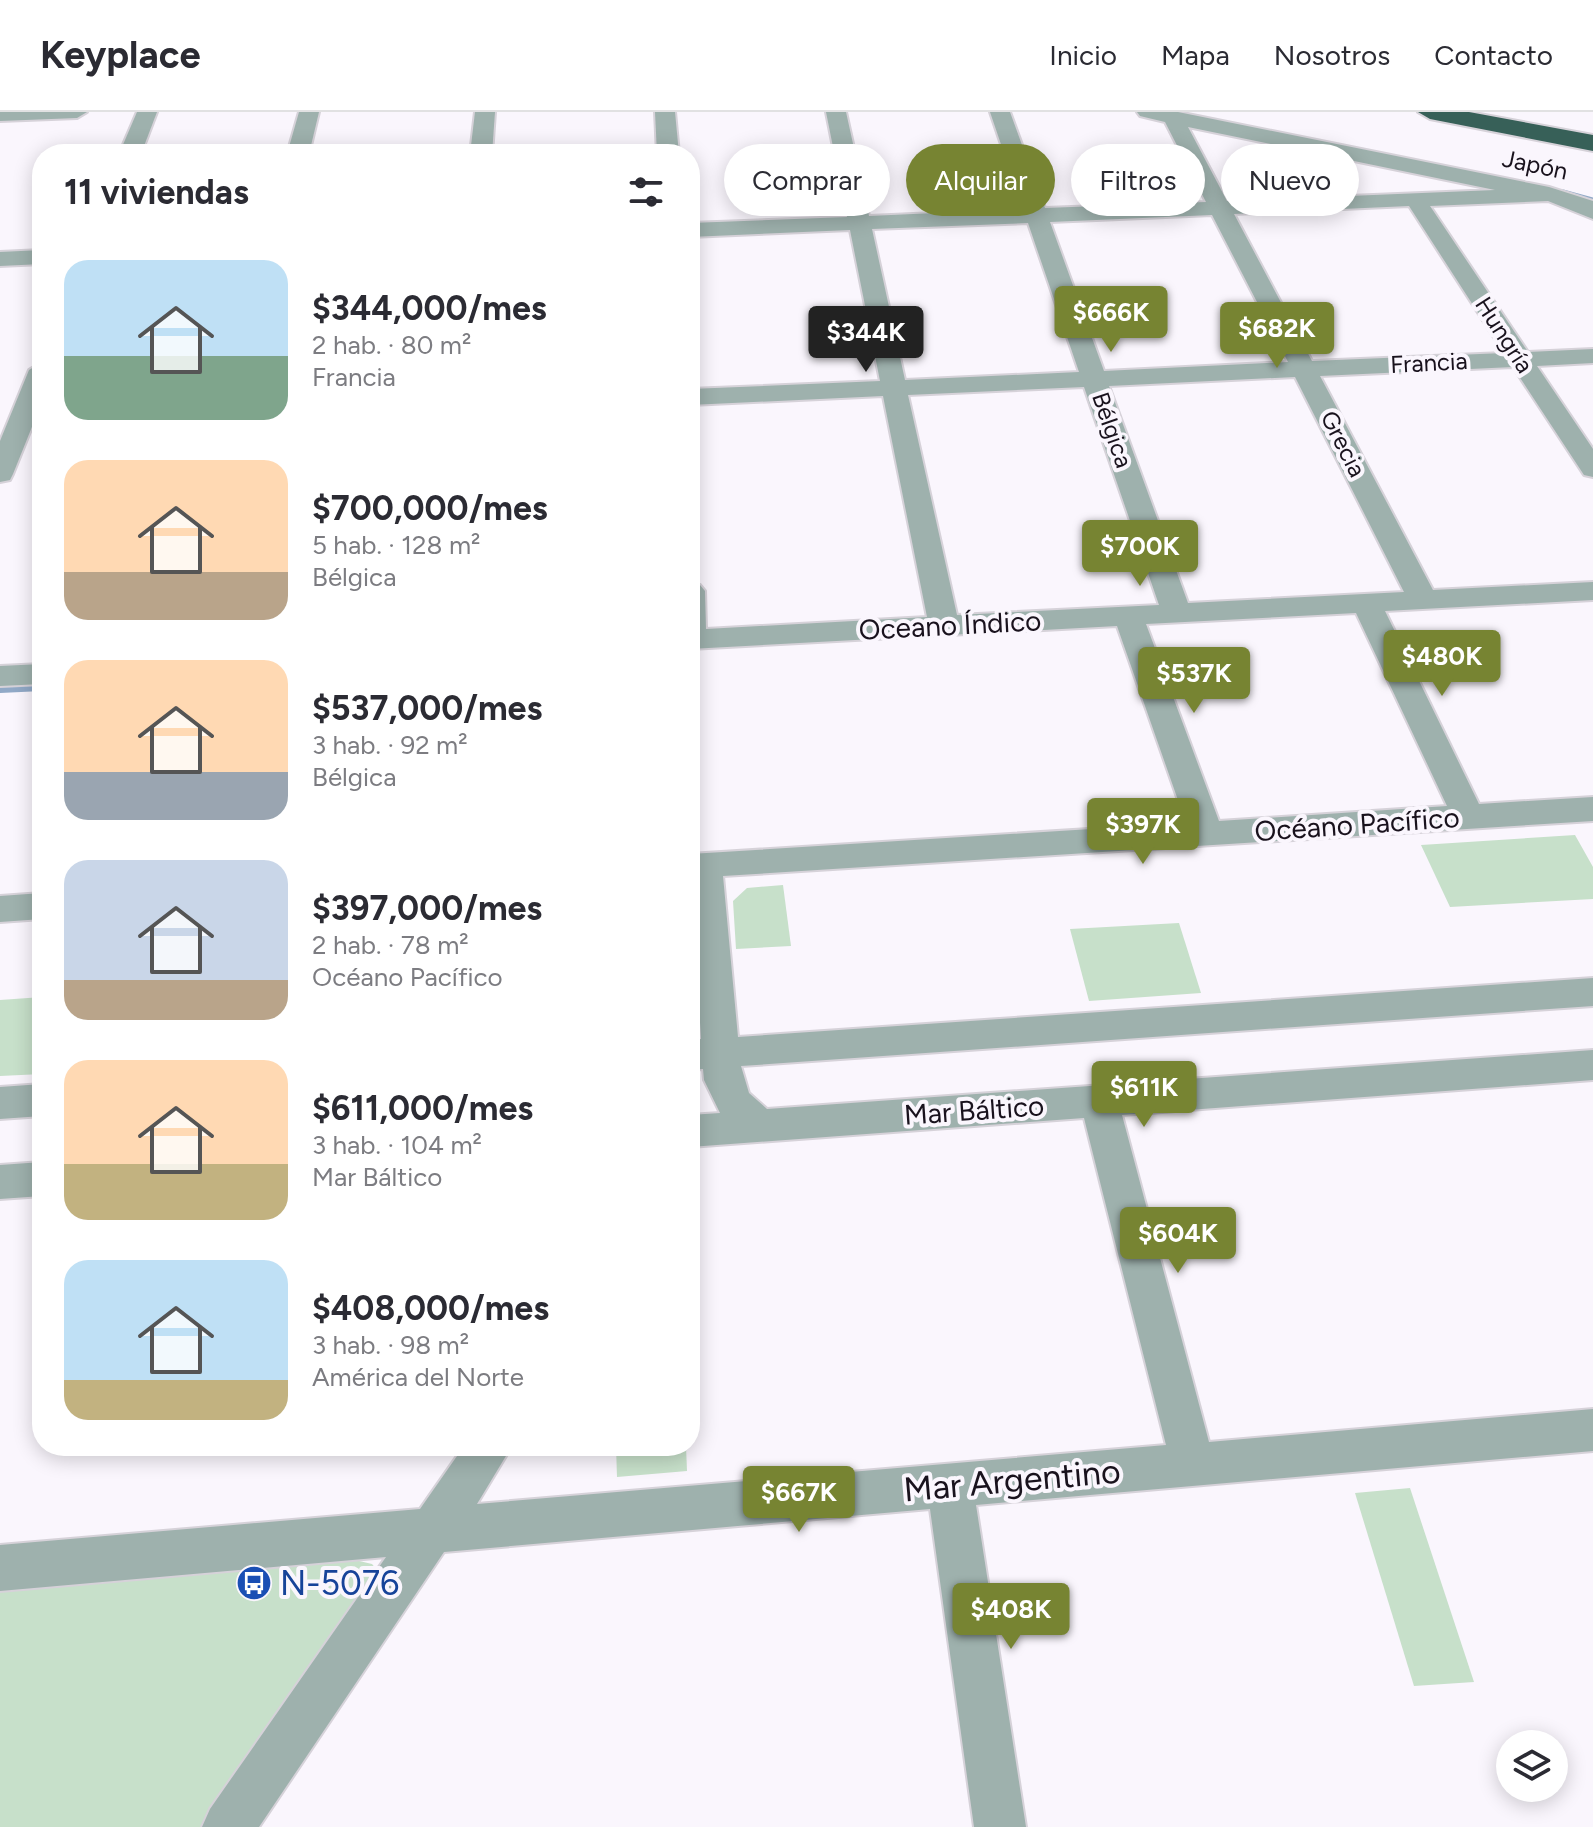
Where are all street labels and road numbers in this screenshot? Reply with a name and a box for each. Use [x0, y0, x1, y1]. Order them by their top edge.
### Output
street label: Japón [1500, 143, 1570, 186]
street label: Hungría [1469, 291, 1540, 378]
street label: Francia [1390, 346, 1468, 379]
street label: Bélgica [1086, 388, 1139, 471]
street label: Grecia [1315, 406, 1372, 482]
street label: Oceano Índico [858, 603, 1042, 647]
street label: Océano Pacífico [1253, 800, 1461, 848]
street label: Mar Báltico [903, 1088, 1045, 1132]
street label: Mar Argentino [902, 1451, 1122, 1510]

